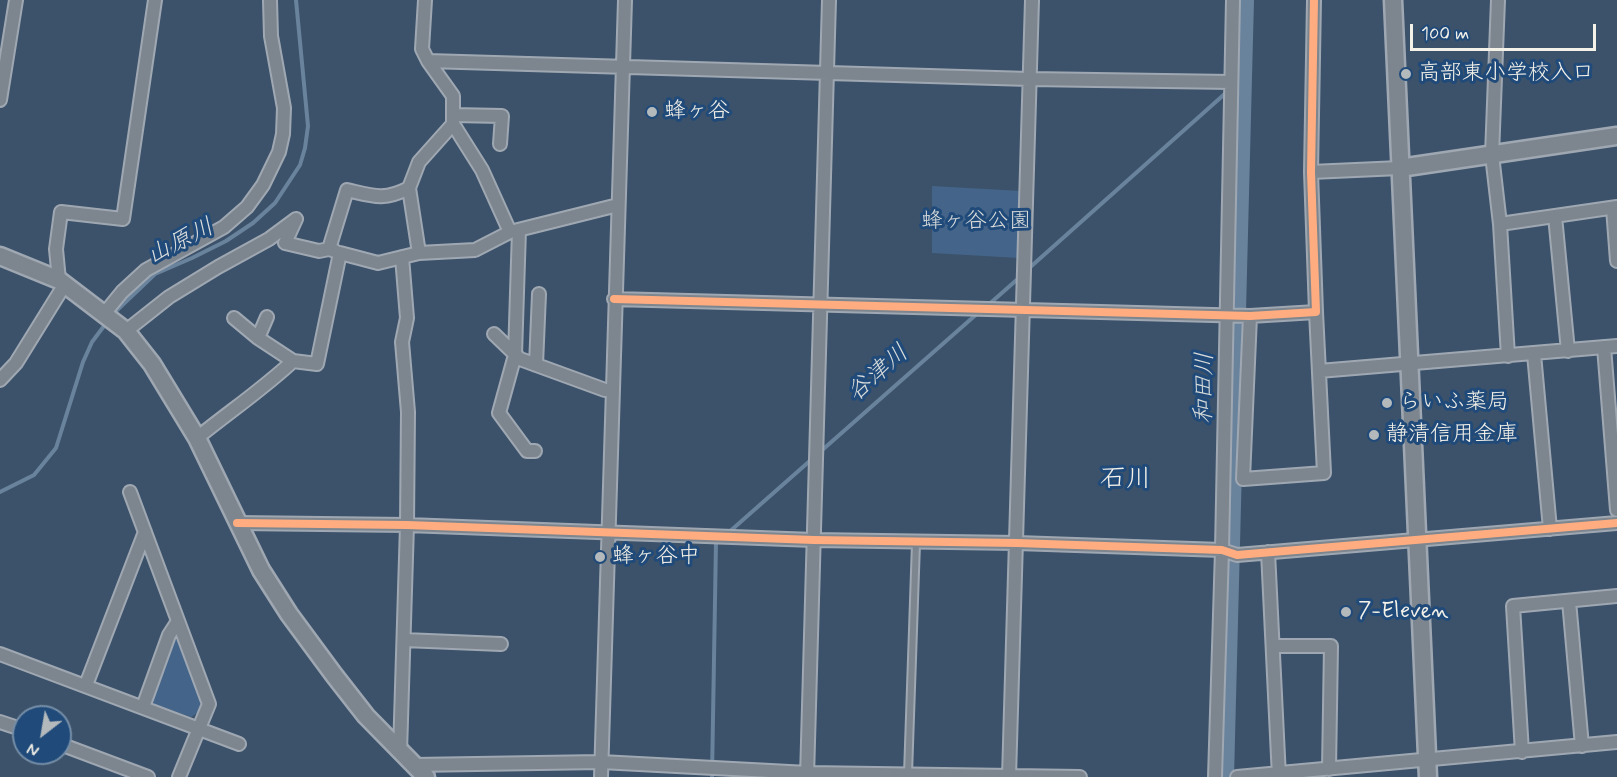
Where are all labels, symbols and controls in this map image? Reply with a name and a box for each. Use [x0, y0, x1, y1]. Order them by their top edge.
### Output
scale bar [1413, 12, 1599, 50]
text: 100 m [1421, 22, 1469, 46]
place label: 高部東小学校入口 [1418, 61, 1594, 87]
marker: 高部東小学校入口 [1399, 67, 1413, 81]
place label: 蜂ヶ谷 [664, 99, 730, 125]
marker: 蜂ヶ谷 [645, 105, 659, 119]
park label: 蜂ヶ谷公園 [921, 209, 1031, 235]
water label: 山原川 [142, 214, 220, 272]
water label: 谷津川 [842, 340, 916, 408]
water label: 和田川 [1191, 352, 1221, 424]
place label: らいふ薬局 [1399, 390, 1509, 416]
marker: らいふ薬局 [1380, 396, 1394, 410]
place label: 静清信用金庫 [1386, 422, 1518, 448]
marker: 静清信用金庫 [1367, 428, 1381, 442]
district label: 石川 [1100, 465, 1152, 497]
place label: 蜂ヶ谷中 [612, 544, 700, 570]
marker: 蜂ヶ谷中 [593, 550, 607, 564]
place label: 7-Eleven [1358, 599, 1448, 625]
marker: 7-Eleven [1339, 605, 1353, 619]
north arrow [12, 705, 72, 765]
text: N [24, 737, 43, 761]

